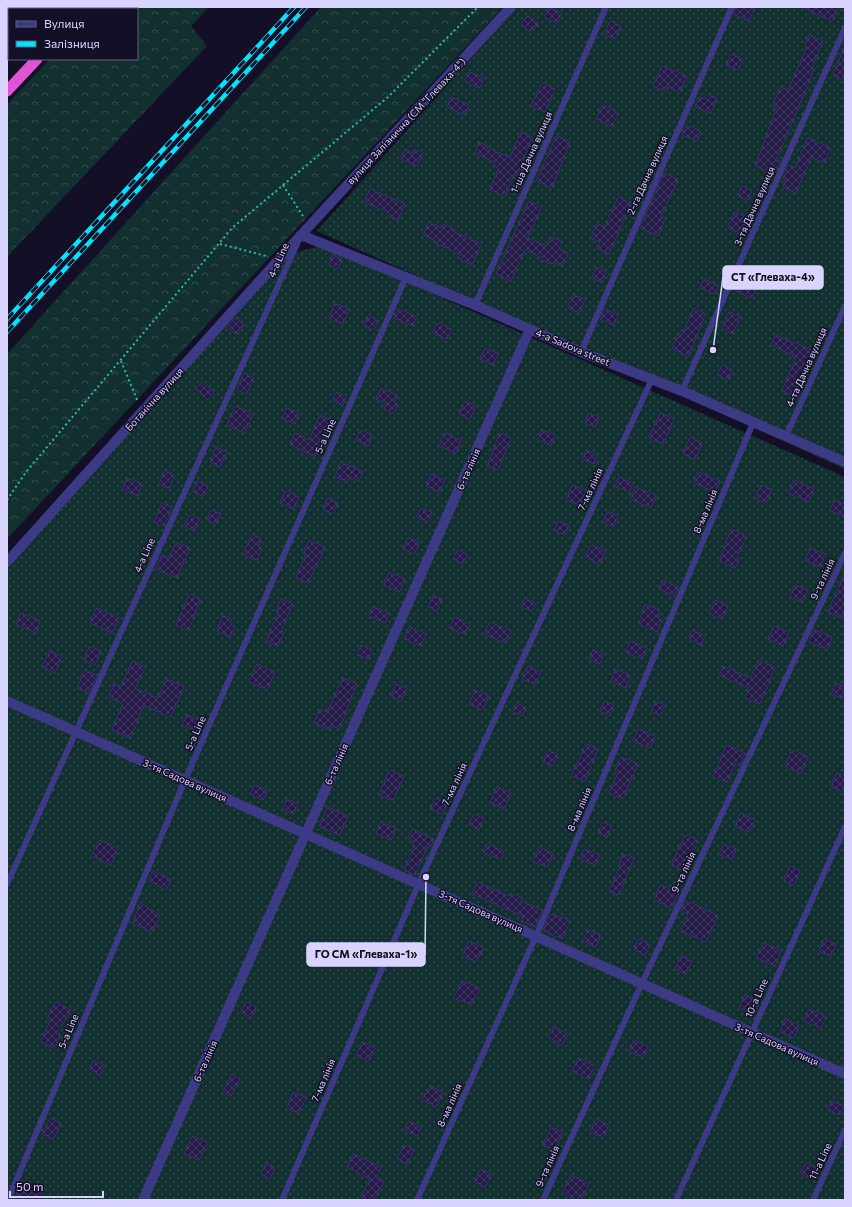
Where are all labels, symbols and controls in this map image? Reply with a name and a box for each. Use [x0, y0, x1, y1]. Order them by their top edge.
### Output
legend [8, 8, 138, 60]
text: Вулиця [44, 16, 85, 30]
text: Залізниця [44, 36, 100, 50]
street label: вулиця Залізнична (СМ "Глеваха-4") [344, 55, 468, 187]
street label: 1-ша Дачна вулиця [508, 109, 554, 195]
street label: 2-га Дачна вулиця [624, 134, 670, 216]
street label: 3-тя Дачна вулиця [731, 164, 777, 248]
street label: 4-a Line [265, 241, 291, 279]
callout: СТ «Глеваха-4» [723, 266, 823, 289]
text: СТ «Глеваха-4» [731, 270, 815, 283]
street label: 4-та Дачна вулиця [783, 325, 829, 409]
street label: 4-a Sadova street [534, 326, 612, 368]
street label: Ботанічна вулиця [122, 365, 186, 433]
street label: 5-a Line [312, 417, 338, 455]
street label: 6-та лінія [454, 446, 482, 492]
street label: 7-ма лінія [575, 466, 605, 512]
street label: 8-ма лінія [690, 487, 720, 535]
street label: 4-a Line [131, 536, 157, 574]
street label: 9-та лінія [807, 557, 837, 601]
street label: 5-a Line [182, 714, 208, 752]
street label: 6-та лінія [322, 741, 350, 787]
street label: 3-тя Садова вулиця [141, 756, 229, 804]
street label: 7-ма лінія [439, 761, 469, 807]
street label: 8-ма лінія [564, 785, 594, 833]
street label: 9-та лінія [668, 850, 698, 894]
street label: 3-тя Садова вулиця [437, 887, 525, 935]
callout: ГО СМ «Глеваха-1» [307, 943, 425, 966]
text: ГО СМ «Глеваха-1» [315, 947, 417, 960]
street label: 10-a Line [742, 977, 770, 1019]
street label: 5-a Line [55, 1012, 81, 1050]
street label: 3-тя Садова вулиця [733, 1020, 821, 1068]
street label: 6-та лінія [191, 1038, 219, 1084]
street label: 7-ма лінія [309, 1057, 337, 1103]
street label: 8-ма лінія [434, 1081, 464, 1129]
street label: 11-a Line [806, 1141, 834, 1181]
street label: 9-та лінія [533, 1143, 561, 1189]
scale bar [10, 1173, 103, 1199]
text: 50 m [16, 1179, 44, 1193]

